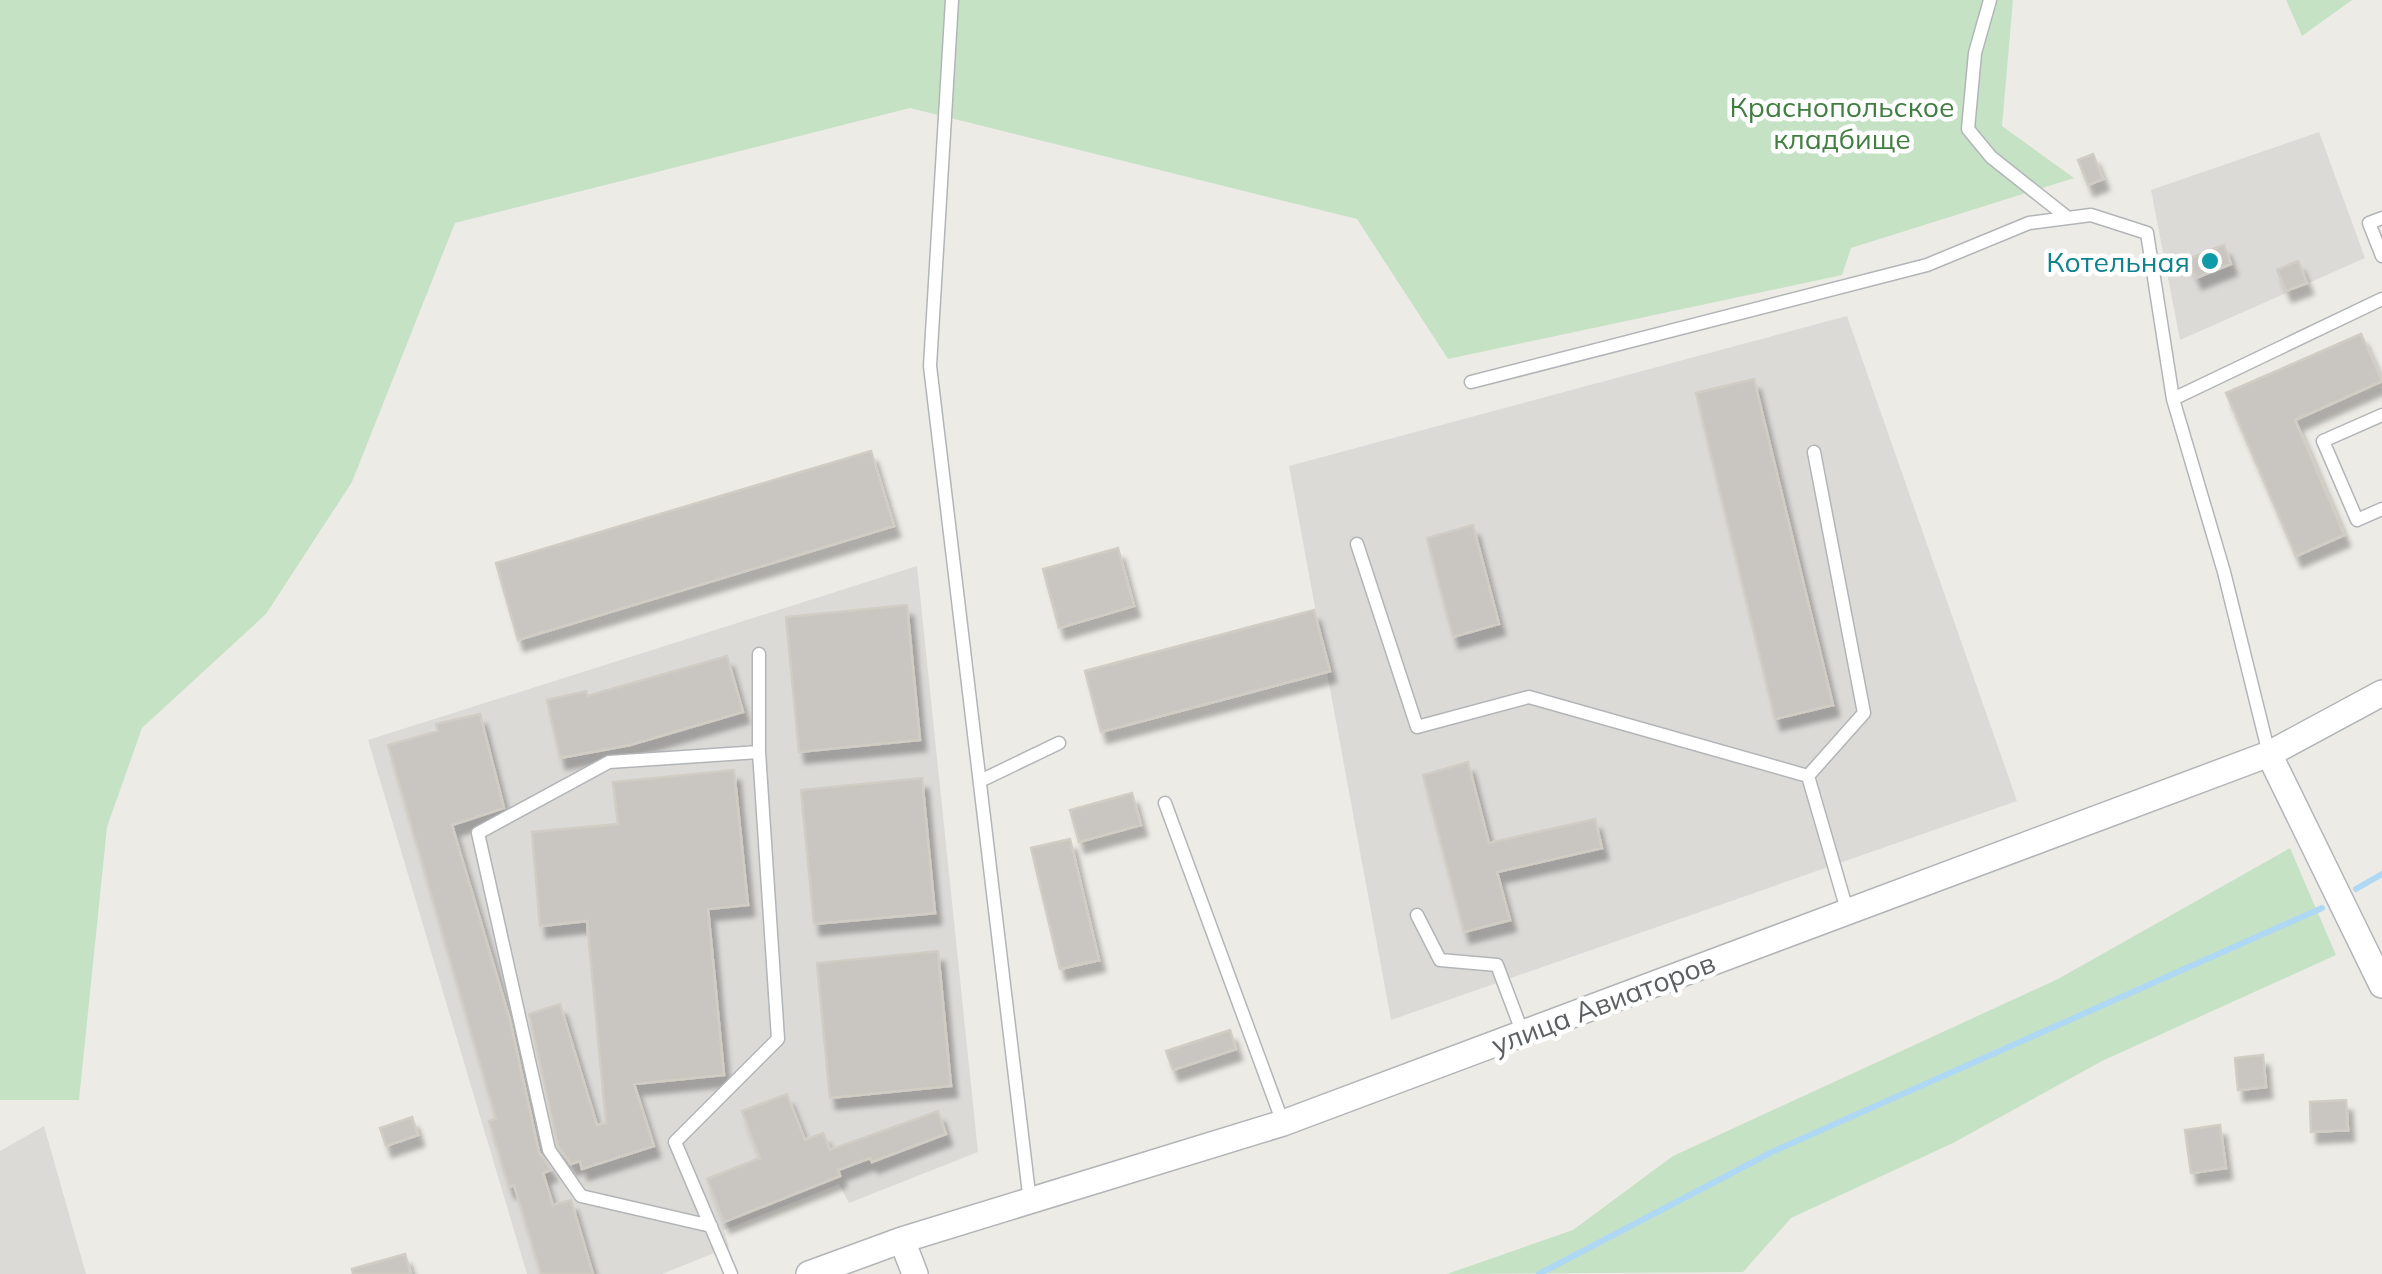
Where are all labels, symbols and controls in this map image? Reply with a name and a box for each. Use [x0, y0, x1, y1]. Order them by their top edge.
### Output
park label: Краснопольское кладбище [1729, 89, 1955, 156]
place label: Котельная [2046, 244, 2190, 279]
marker: Котельная [2199, 250, 2221, 272]
street label: улица Авиаторов [1486, 944, 1720, 1062]

